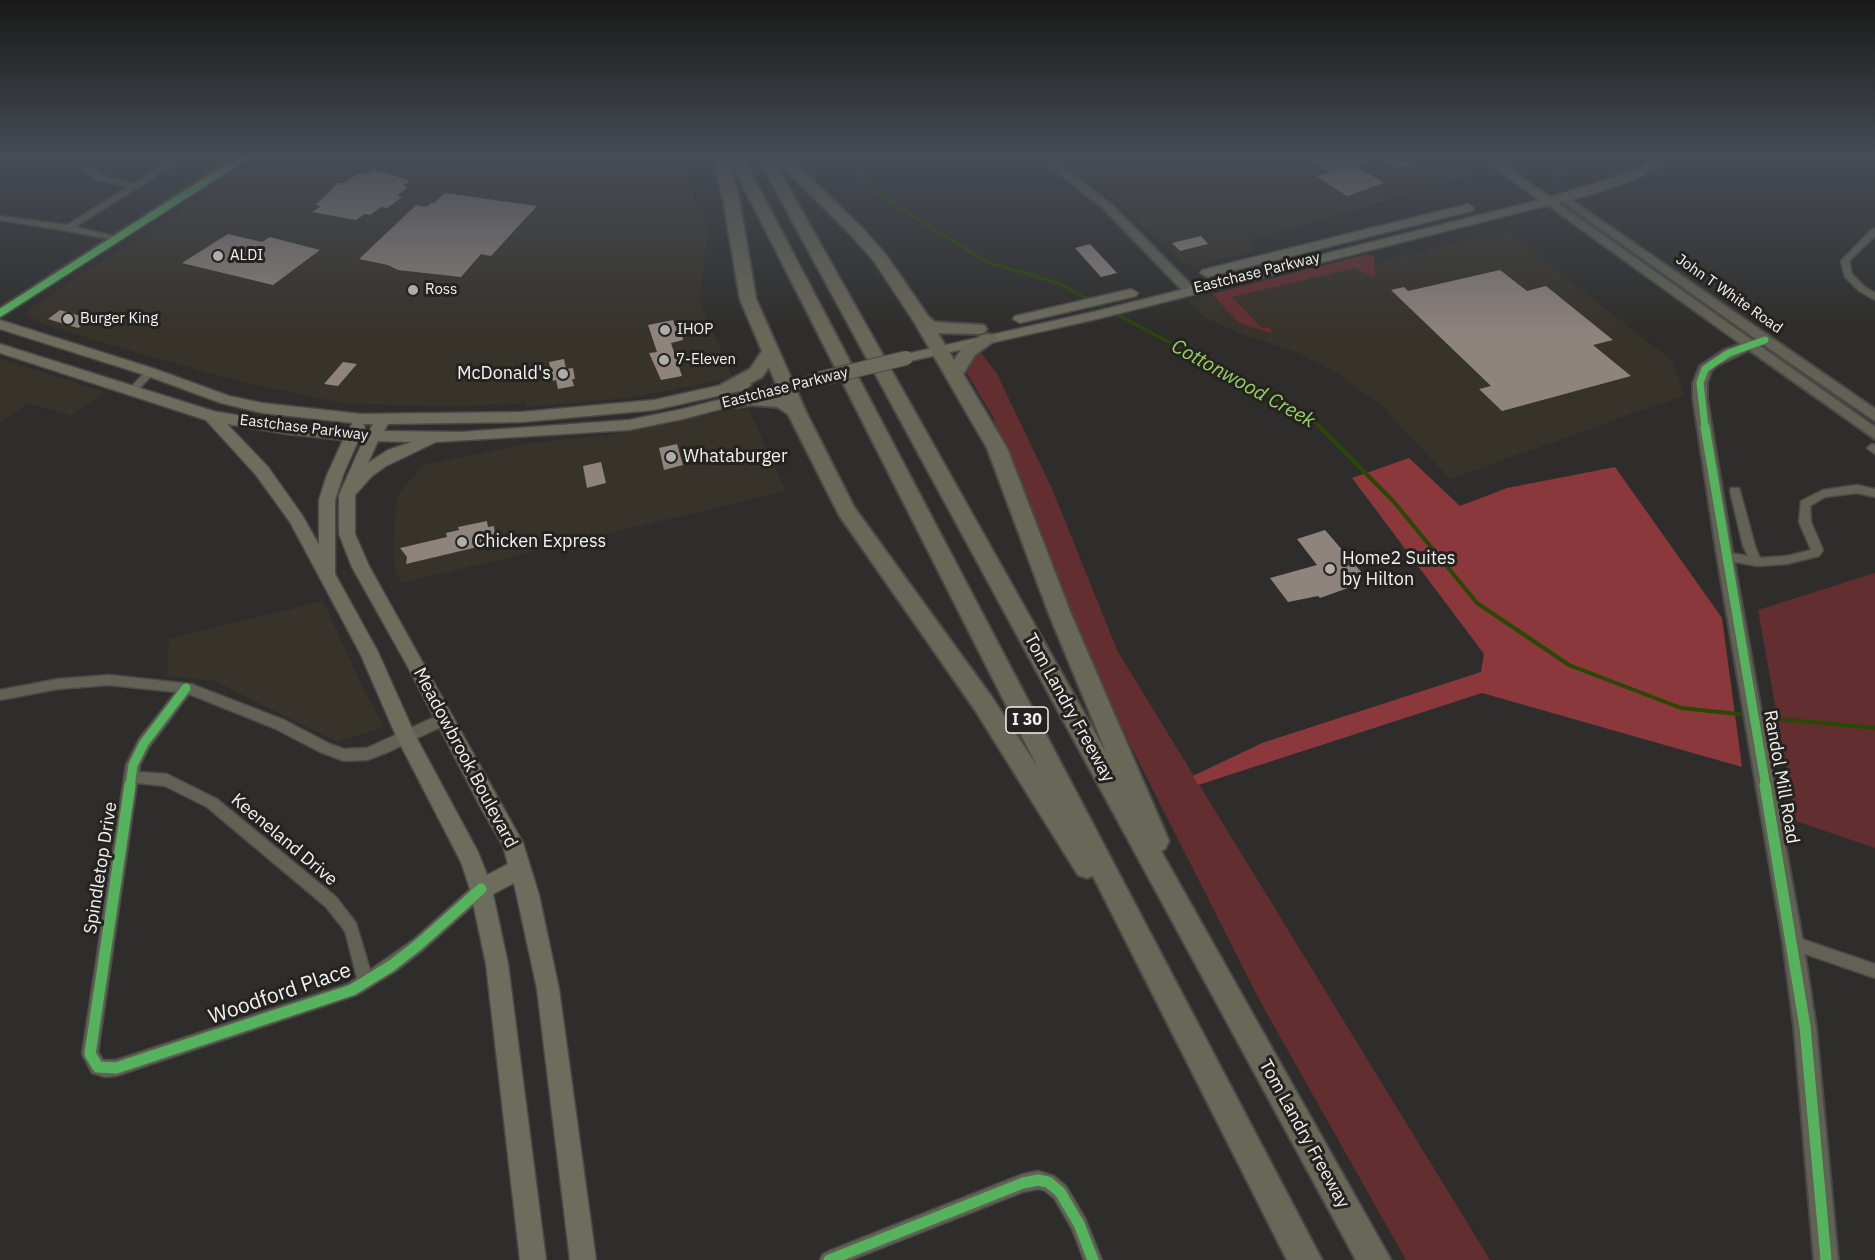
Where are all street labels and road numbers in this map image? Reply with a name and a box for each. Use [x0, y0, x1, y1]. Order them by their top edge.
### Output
street label: Eastchase Parkway [1192, 249, 1322, 297]
street label: John T White Road [1672, 251, 1786, 337]
street label: Eastchase Parkway [720, 364, 850, 412]
street label: Eastchase Parkway [239, 411, 369, 445]
street label: Tom Landry Freeway [1019, 630, 1119, 786]
street label: Meadowbrook Boulevard [408, 664, 522, 852]
road number: I 30 [1006, 707, 1048, 733]
street label: Randol Mill Road [1759, 709, 1803, 845]
street label: Keeneland Drive [226, 789, 342, 891]
street label: Spindletop Drive [80, 800, 122, 936]
street label: Woodford Place [205, 958, 355, 1030]
street label: Tom Landry Freeway [1254, 1056, 1354, 1212]

